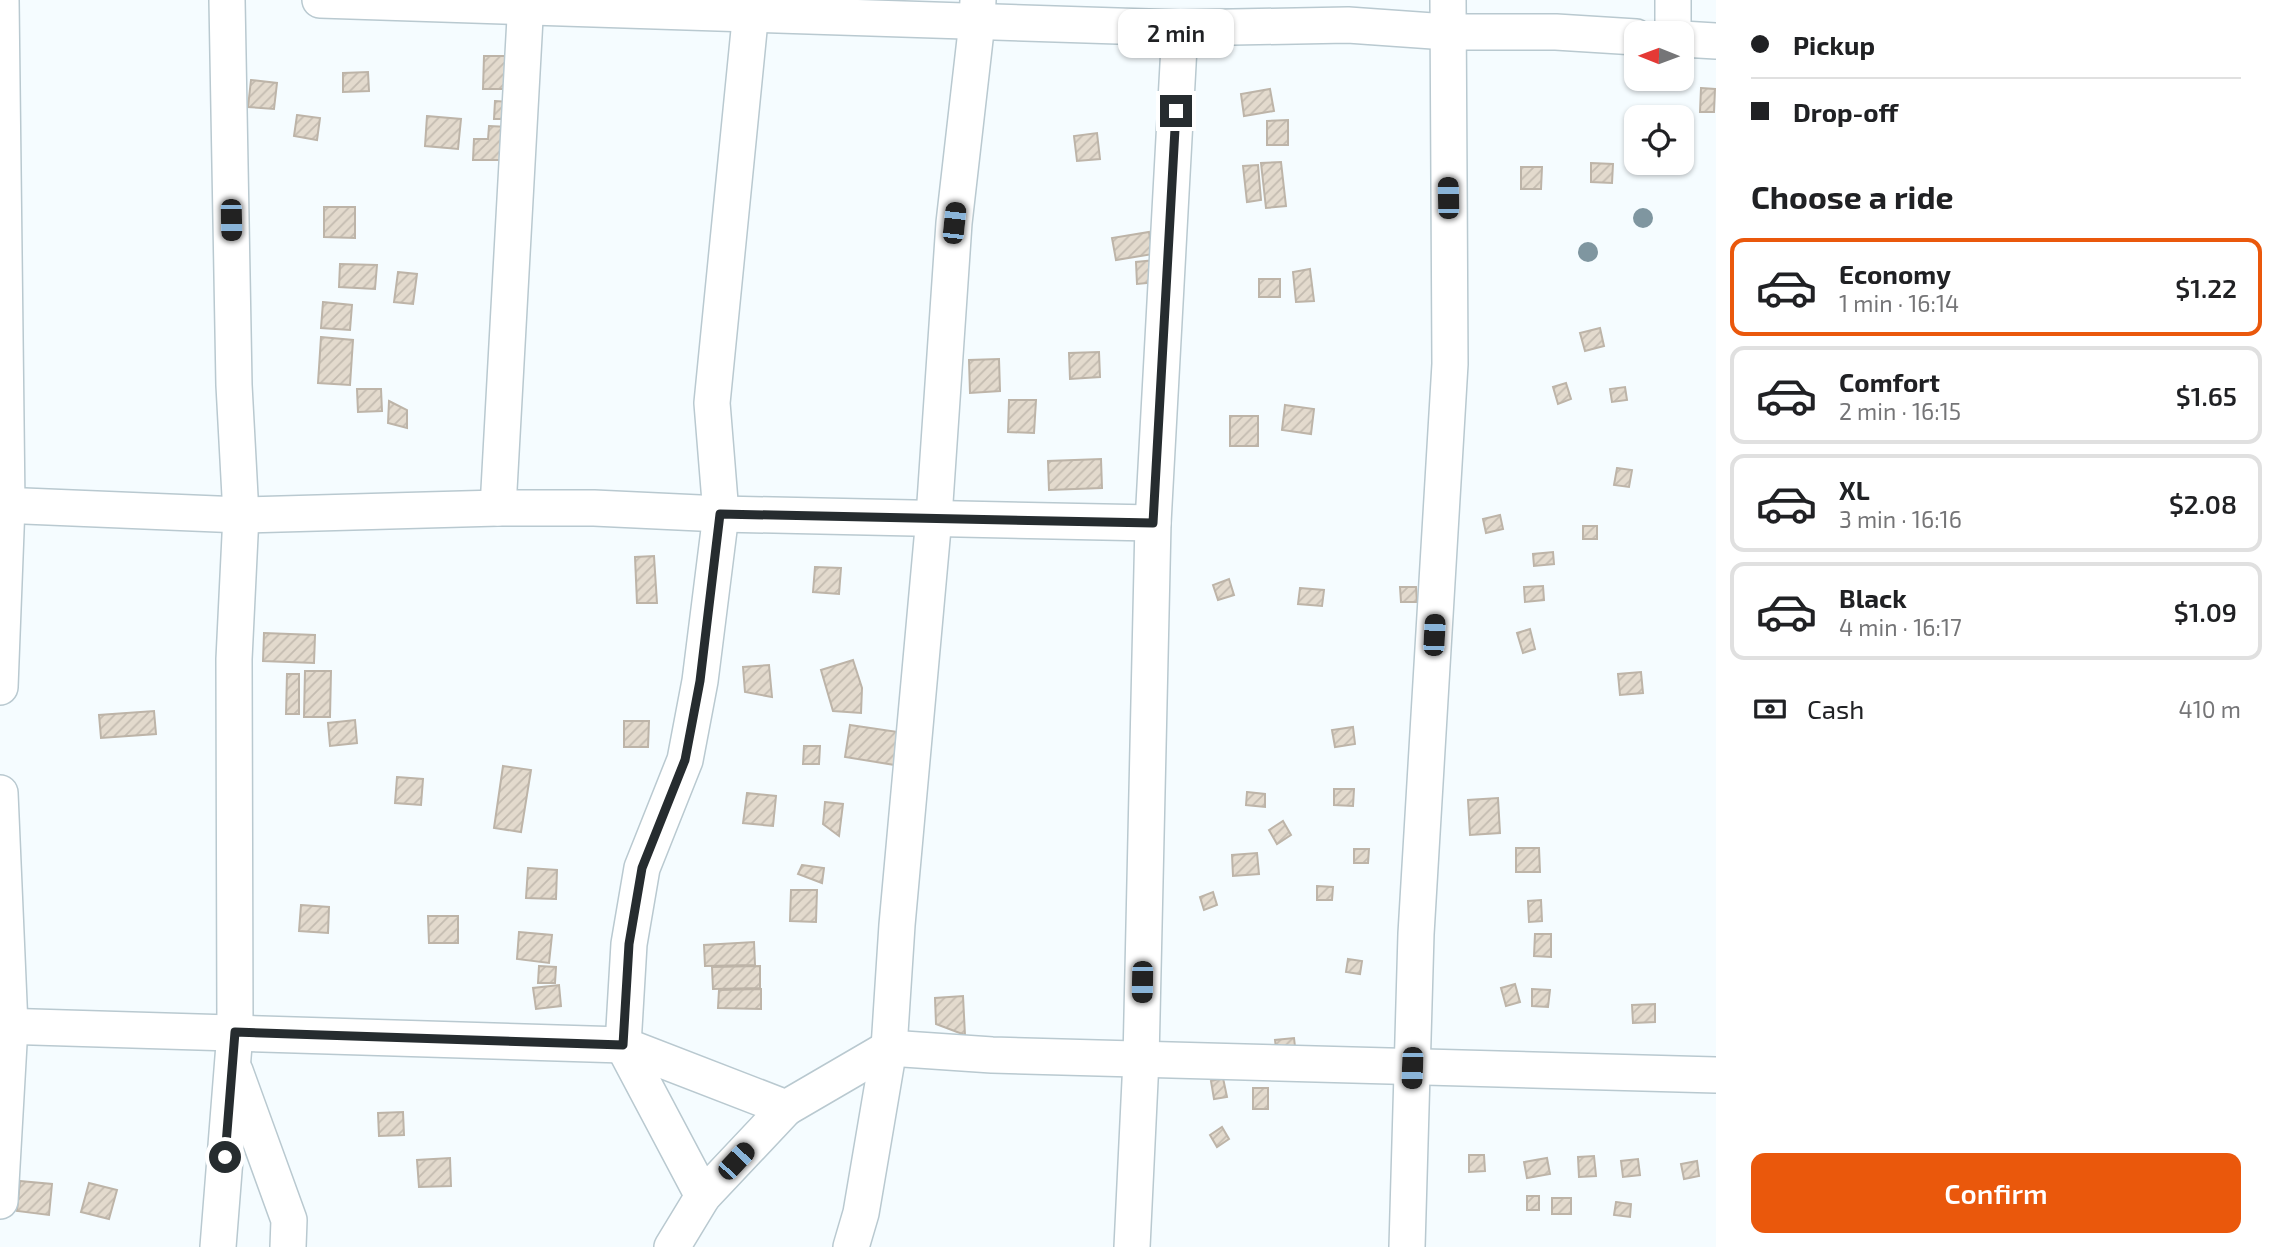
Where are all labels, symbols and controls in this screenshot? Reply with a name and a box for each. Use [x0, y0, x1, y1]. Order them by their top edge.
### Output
callout: 2 min [1118, 10, 1234, 58]
text: 2 min [1147, 19, 1205, 47]
north arrow [1624, 21, 1694, 91]
map controls [1624, 21, 1694, 175]
text: Pickup [1793, 29, 1875, 60]
route end [1160, 95, 1192, 127]
text: Drop-off [1793, 96, 1898, 127]
button: locate [1624, 105, 1694, 175]
car [1438, 177, 1459, 219]
text: Choose a ride [1751, 177, 1954, 215]
car [221, 199, 242, 241]
car [942, 201, 967, 245]
icon: car [1755, 256, 1818, 319]
text: Economy [1839, 258, 1951, 289]
text: $1.22 [2175, 272, 2237, 303]
text: 1 min · 16:14 [1839, 289, 1959, 317]
icon: car [1755, 364, 1818, 427]
text: Comfort [1839, 366, 1940, 397]
text: $1.65 [2176, 380, 2237, 411]
text: 2 min · 16:15 [1839, 397, 1961, 425]
icon: car [1755, 472, 1818, 535]
text: XL [1839, 474, 1870, 505]
text: $2.08 [2169, 488, 2237, 519]
text: 3 min · 16:16 [1839, 505, 1962, 533]
icon: car [1755, 580, 1818, 643]
text: Black [1839, 582, 1907, 613]
text: $1.09 [2174, 596, 2237, 627]
car [1423, 613, 1446, 657]
text: 4 min · 16:17 [1839, 613, 1962, 641]
icon: cash [1751, 690, 1789, 728]
text: Cash [1807, 693, 1864, 724]
text: 410 m [2179, 695, 2241, 723]
car [1132, 961, 1153, 1003]
car [1401, 1047, 1424, 1089]
car [714, 1138, 759, 1184]
route start [209, 1141, 241, 1173]
button: Confirm [1751, 1153, 2241, 1233]

